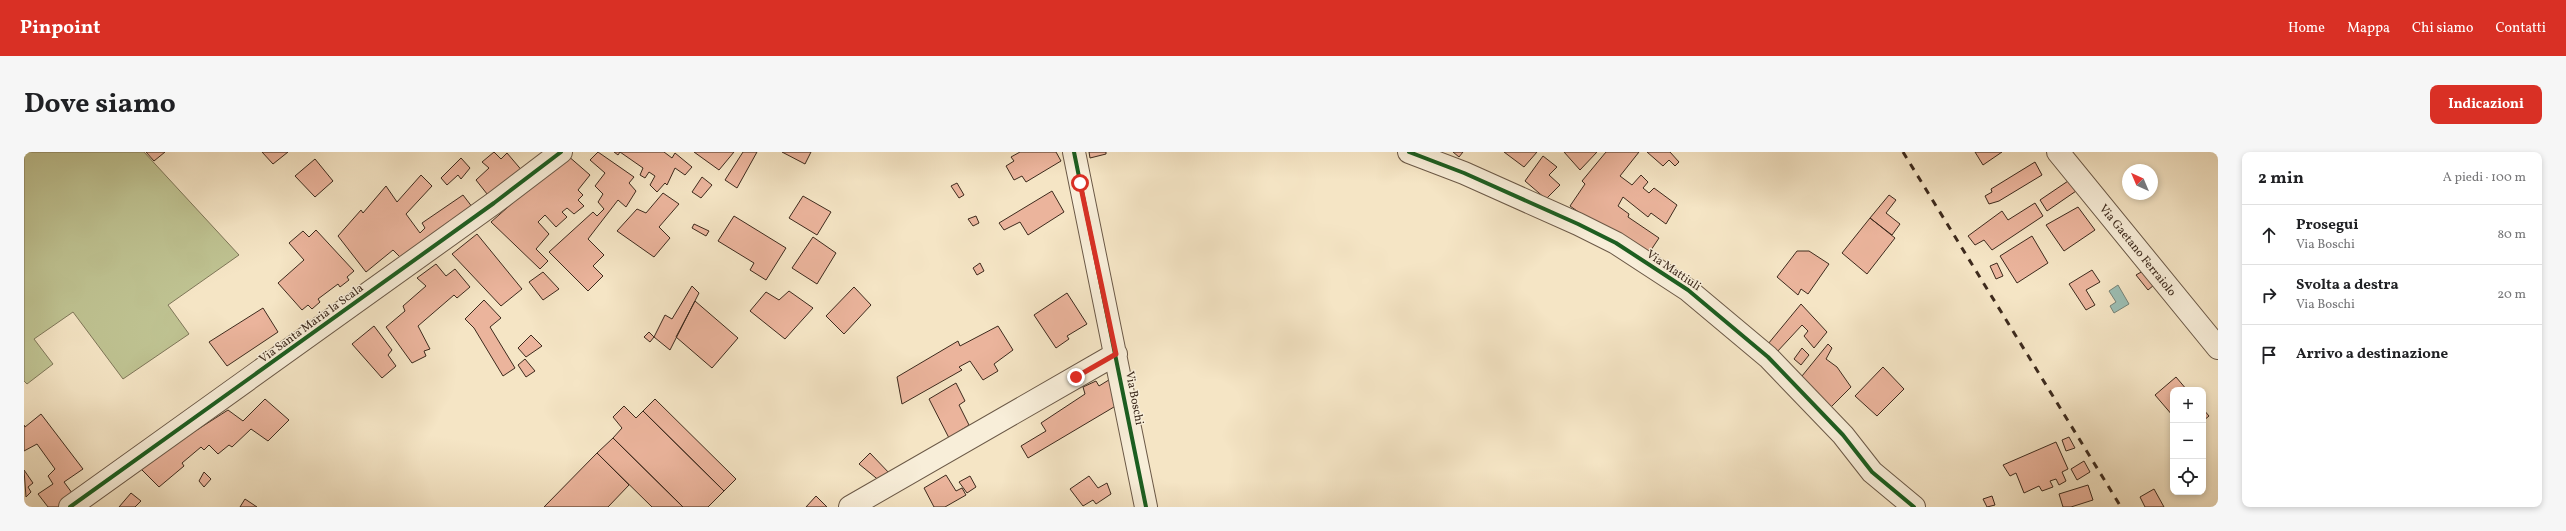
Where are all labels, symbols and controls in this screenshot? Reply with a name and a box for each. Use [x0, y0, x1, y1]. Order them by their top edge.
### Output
text: Pinpoint [20, 15, 100, 41]
text: Home [2288, 19, 2325, 38]
text: Mappa [2347, 19, 2390, 38]
text: Chi siamo [2412, 19, 2473, 38]
text: Contatti [2495, 19, 2546, 38]
text: Dove siamo [24, 85, 176, 124]
button: Indicazioni [2430, 85, 2542, 124]
north arrow [2122, 164, 2158, 200]
text: 2 min [2258, 167, 2304, 190]
text: A piedi · 100 m [2443, 169, 2526, 187]
route start [1071, 174, 1089, 192]
street label: Via Gaetano Ferraiolo [2095, 201, 2179, 300]
text: Prosegui [2296, 215, 2359, 236]
icon: ahead [2258, 224, 2280, 246]
text: 80 m [2497, 226, 2526, 244]
text: Via Boschi [2296, 236, 2355, 254]
street label: Via Mattiuli [1643, 247, 1704, 295]
text: Svolta a destra [2296, 275, 2399, 296]
street label: Via Santa Maria la Scala [256, 280, 367, 367]
icon: right [2258, 284, 2280, 306]
text: 20 m [2497, 286, 2526, 304]
text: Via Boschi [2296, 296, 2355, 314]
icon: arrive [2258, 344, 2280, 366]
text: Arrivo a destinazione [2296, 344, 2448, 365]
route end [1067, 368, 1085, 386]
street label: Via Boschi [1121, 370, 1147, 427]
map controls [2170, 387, 2206, 495]
button: + [2170, 387, 2206, 423]
button: − [2170, 423, 2206, 459]
button: locate [2170, 459, 2206, 495]

